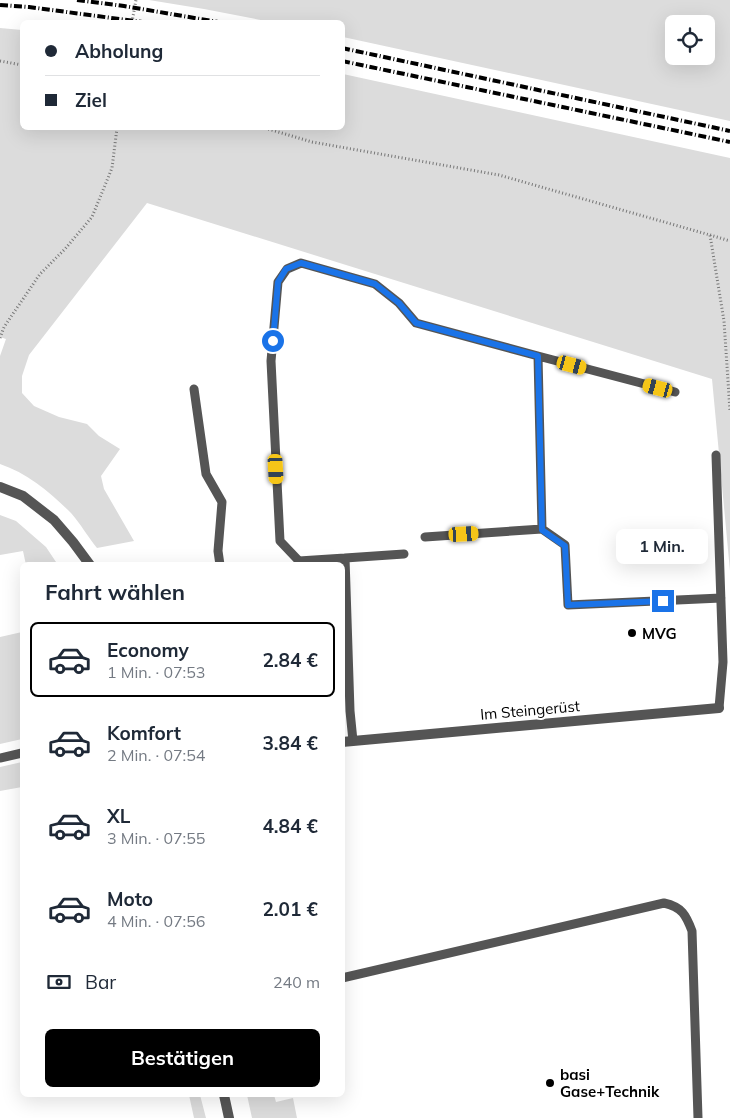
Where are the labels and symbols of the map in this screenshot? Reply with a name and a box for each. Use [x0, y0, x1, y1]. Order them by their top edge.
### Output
route start [262, 330, 284, 352]
car [555, 354, 588, 376]
car [641, 377, 674, 399]
car [267, 454, 284, 484]
car [448, 526, 479, 542]
callout: 1 Min. [617, 528, 709, 564]
route end [652, 590, 674, 612]
place label: MVG [642, 624, 677, 643]
marker: MVG [626, 627, 638, 639]
street label: Im Steingerüst [479, 696, 581, 724]
place label: basi Gase+Technik [560, 1065, 660, 1101]
marker: basi Gase+Technik [544, 1077, 556, 1089]

